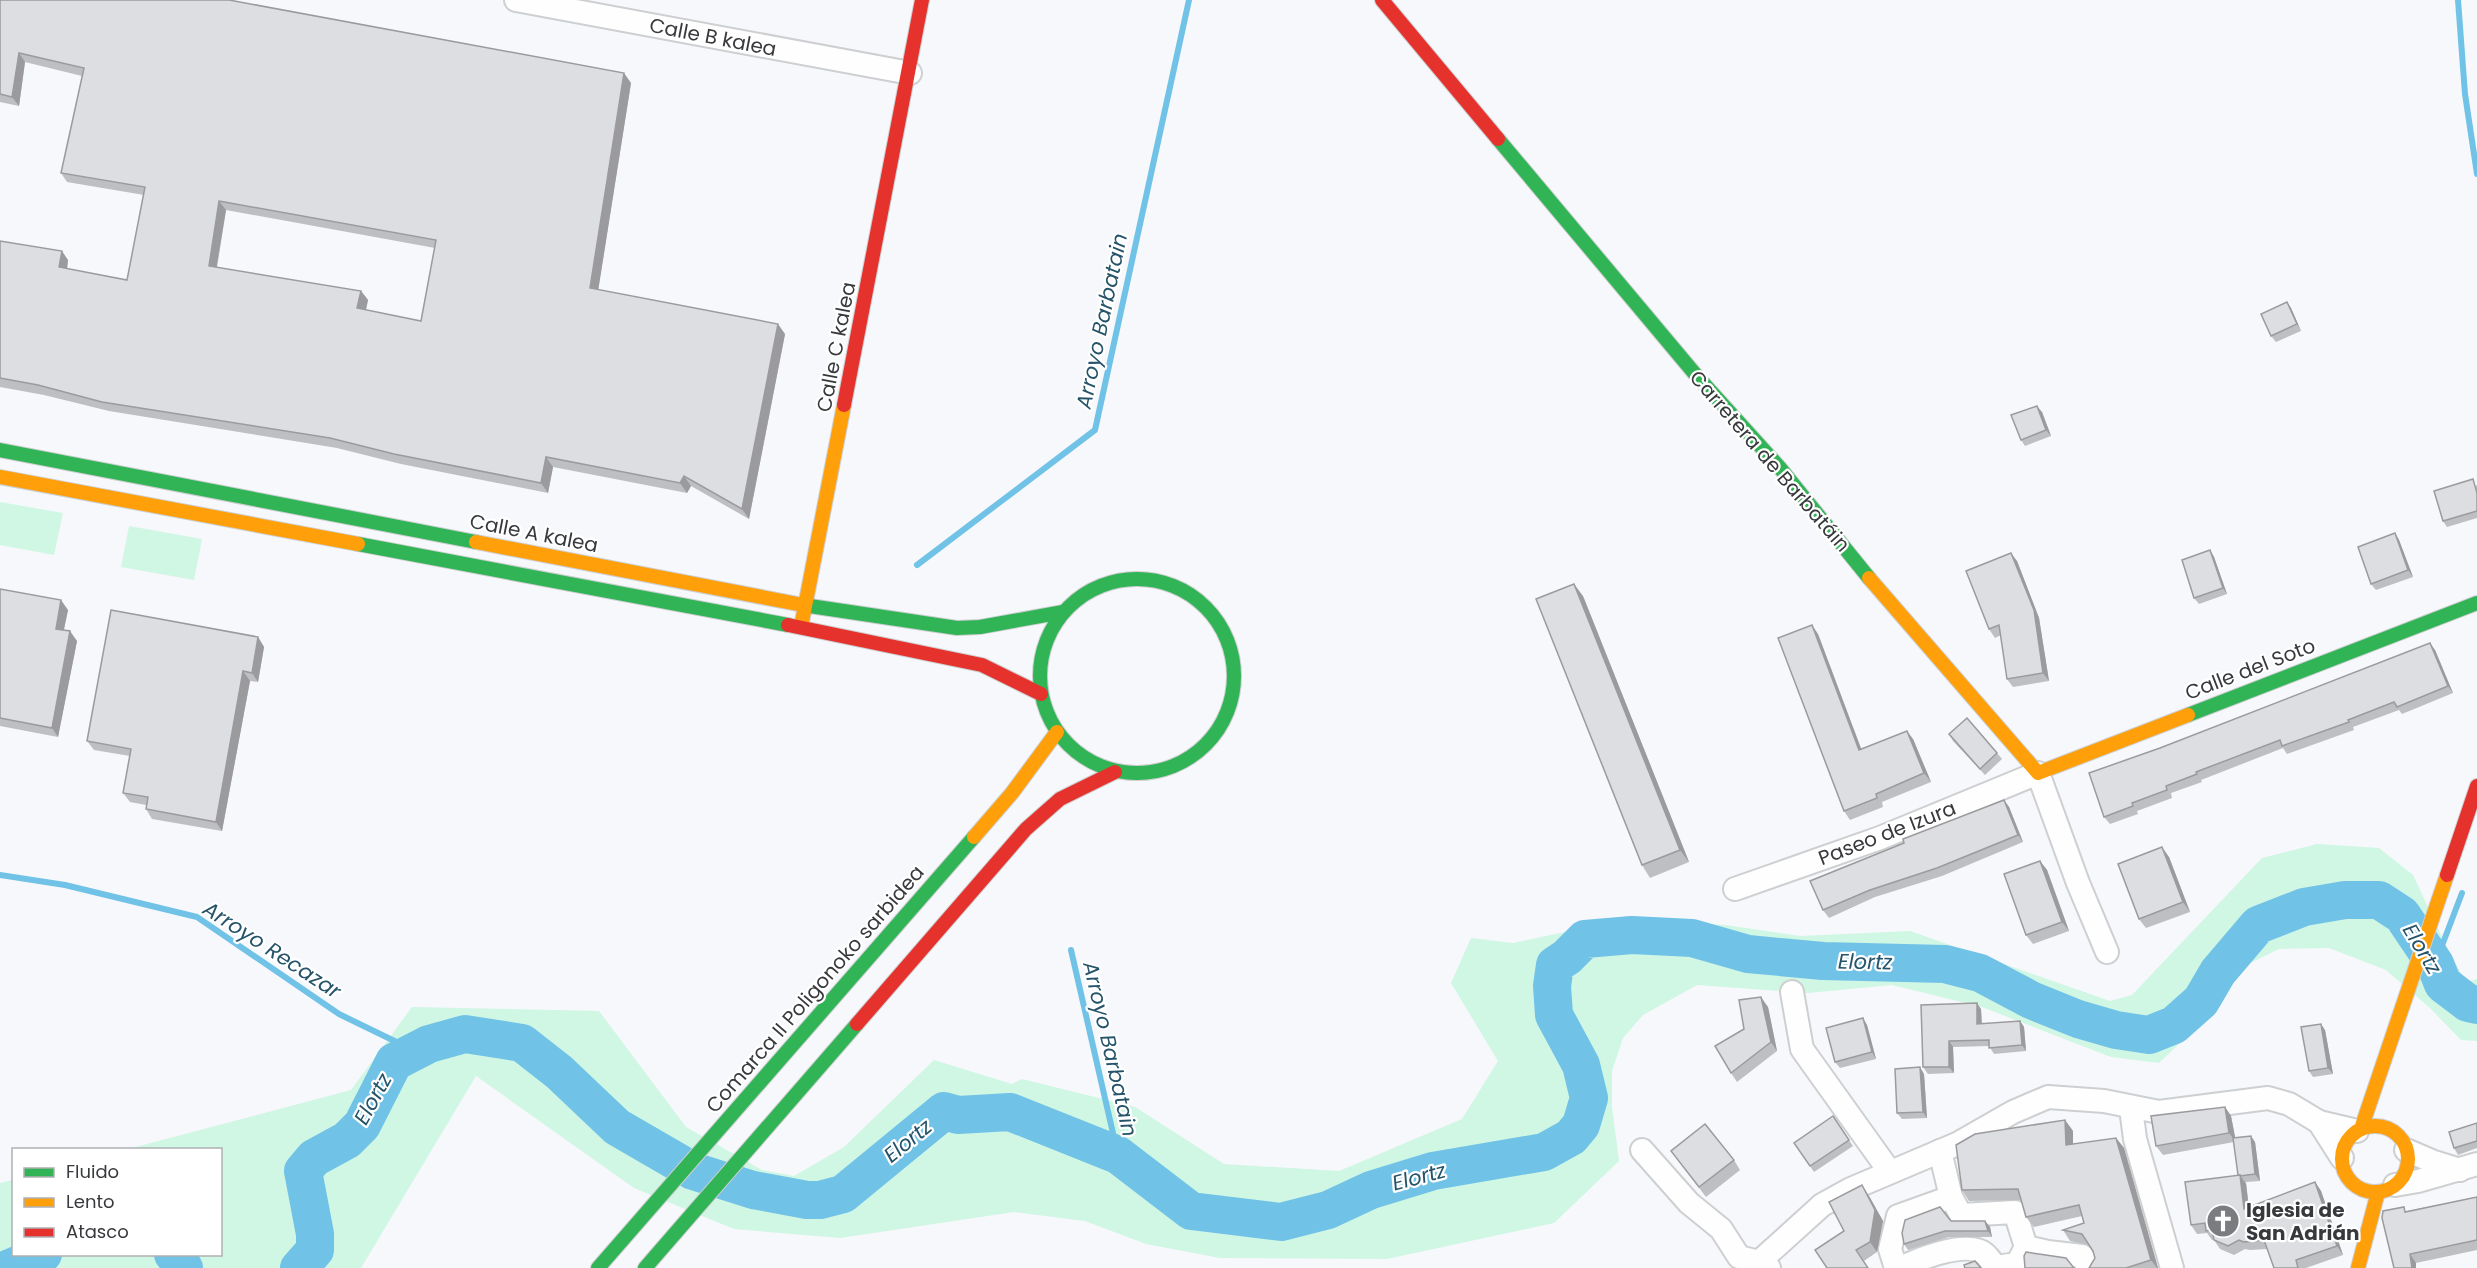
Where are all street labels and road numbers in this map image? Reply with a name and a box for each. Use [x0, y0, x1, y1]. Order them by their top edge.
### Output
street label: Calle B kalea [647, 11, 779, 63]
street label: Calle C kalea [810, 280, 862, 414]
street label: Carretera de Barbatáin [1683, 364, 1857, 558]
street label: Calle A kalea [468, 507, 600, 559]
street label: Calle del Soto [2181, 631, 2319, 707]
street label: Paseo de Izura [1814, 794, 1960, 872]
street label: Comarca II Poligonoko sarbidea [700, 859, 930, 1119]

